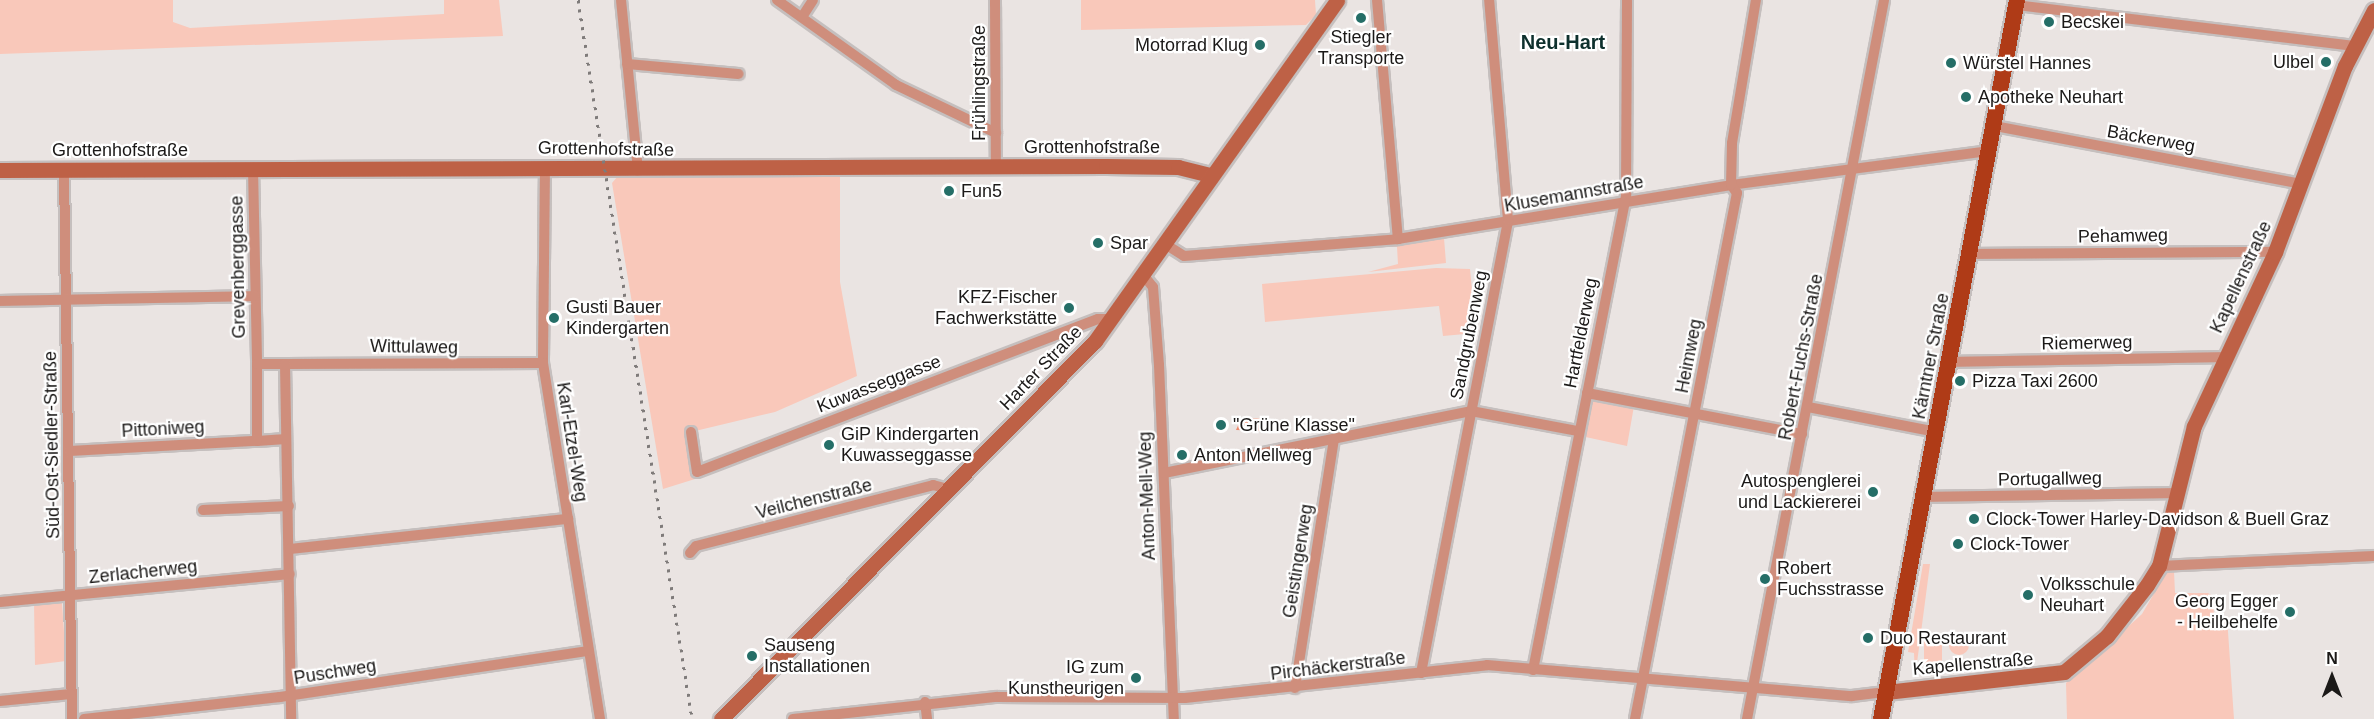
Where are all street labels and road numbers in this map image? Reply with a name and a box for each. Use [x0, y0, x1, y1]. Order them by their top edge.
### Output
street label: Frühlingstraße [968, 25, 990, 141]
street label: Bäckerweg [2105, 121, 2197, 157]
street label: Grottenhofstraße [1024, 136, 1160, 158]
street label: Grottenhofstraße [538, 137, 674, 161]
street label: Grottenhofstraße [52, 139, 188, 161]
street label: Klusemannstraße [1503, 171, 1645, 217]
street label: Grevenberggasse [226, 195, 250, 339]
street label: Kapellenstraße [2206, 218, 2276, 336]
street label: Pehamweg [2078, 224, 2168, 248]
street label: Sandgrubenweg [1446, 269, 1492, 401]
street label: Robert-Fuchs-Straße [1774, 272, 1828, 442]
street label: Hartfelderweg [1560, 276, 1602, 390]
street label: Kärntner Straße [1908, 291, 1954, 421]
street label: Heimweg [1671, 317, 1707, 395]
street label: Harter Straße [995, 321, 1087, 415]
street label: Riemerweg [2041, 331, 2133, 355]
street label: Wittulaweg [370, 335, 458, 359]
street label: Kuwasseggasse [814, 350, 944, 418]
street label: Süd-Ost-Siedler-Straße [40, 351, 64, 539]
street label: Karl-Etzel-Weg [552, 381, 592, 503]
street label: Pittoniweg [121, 416, 205, 442]
street label: Anton-Mell-Weg [1134, 431, 1160, 561]
street label: Portugallweg [1998, 467, 2102, 491]
street label: Veilchenstraße [754, 474, 874, 524]
street label: Geistingerweg [1278, 502, 1318, 620]
street label: Zerlacherweg [88, 556, 198, 588]
street label: Pirchäckerstraße [1269, 647, 1407, 685]
street label: Kapellenstraße [1912, 648, 2034, 680]
street label: Puschweg [292, 655, 378, 689]

